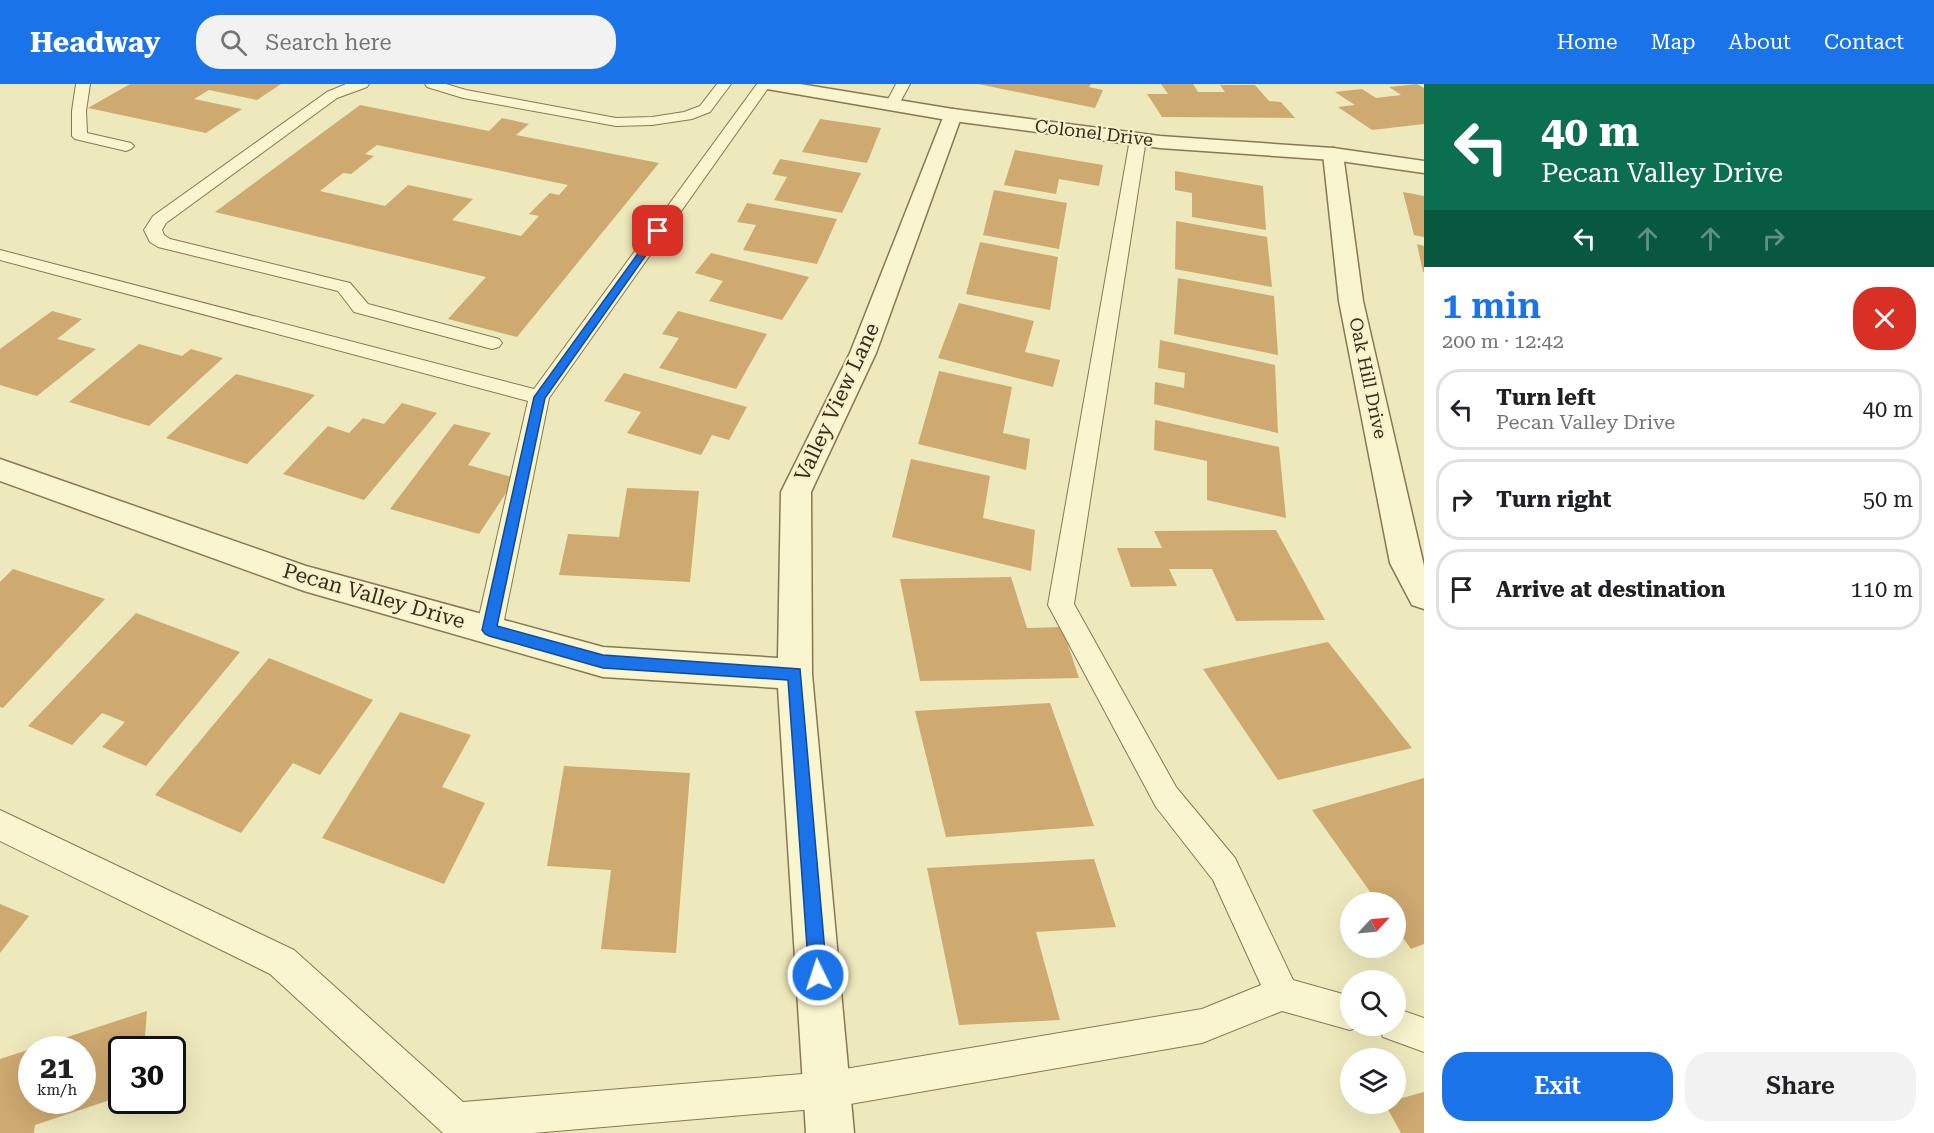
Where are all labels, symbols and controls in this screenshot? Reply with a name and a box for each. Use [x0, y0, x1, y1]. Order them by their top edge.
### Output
search box [196, 15, 616, 69]
text: Headway [30, 26, 160, 59]
icon: search [217, 26, 250, 59]
text: Search here [265, 30, 391, 55]
text: Home [1557, 30, 1618, 54]
text: Map [1651, 30, 1696, 54]
text: About [1729, 30, 1791, 54]
text: Contact [1824, 30, 1904, 54]
text: 40 m [1541, 107, 1639, 156]
icon: left [1442, 108, 1520, 186]
street label: Colonel Drive [1034, 115, 1155, 150]
text: Pecan Valley Drive [1541, 157, 1783, 189]
pin [632, 205, 683, 256]
icon: arrive [641, 214, 674, 247]
icon: left [1568, 222, 1601, 255]
icon: ahead [1631, 222, 1664, 255]
icon: ahead [1694, 222, 1727, 255]
icon: right [1757, 222, 1790, 255]
text: 1 min [1442, 285, 1541, 327]
button: close [1853, 287, 1916, 350]
street label: Oak Hill Drive [1345, 315, 1392, 441]
street label: Valley View Lane [790, 319, 884, 485]
text: 200 m · 12:42 [1442, 329, 1564, 353]
text: Turn left [1496, 385, 1596, 410]
icon: left [1445, 393, 1478, 426]
text: 40 m [1863, 397, 1913, 422]
text: Pecan Valley Drive [1496, 410, 1675, 434]
icon: right [1445, 483, 1478, 516]
text: Turn right [1496, 487, 1611, 512]
text: 50 m [1863, 487, 1913, 512]
street label: Pecan Valley Drive [280, 559, 468, 633]
icon: arrive [1445, 573, 1478, 606]
text: Arrive at destination [1496, 577, 1725, 602]
text: 110 m [1850, 577, 1913, 602]
north arrow [1340, 892, 1406, 958]
map controls [1340, 892, 1406, 1114]
position arrow [786, 943, 850, 1007]
button: search [1340, 970, 1406, 1036]
speed limit sign: 30 [108, 1036, 186, 1114]
button: layers [1340, 1048, 1406, 1114]
text: 21 [40, 1050, 74, 1085]
button: Exit [1442, 1052, 1673, 1121]
button: Share [1685, 1052, 1916, 1121]
text: km/h [37, 1081, 77, 1099]

